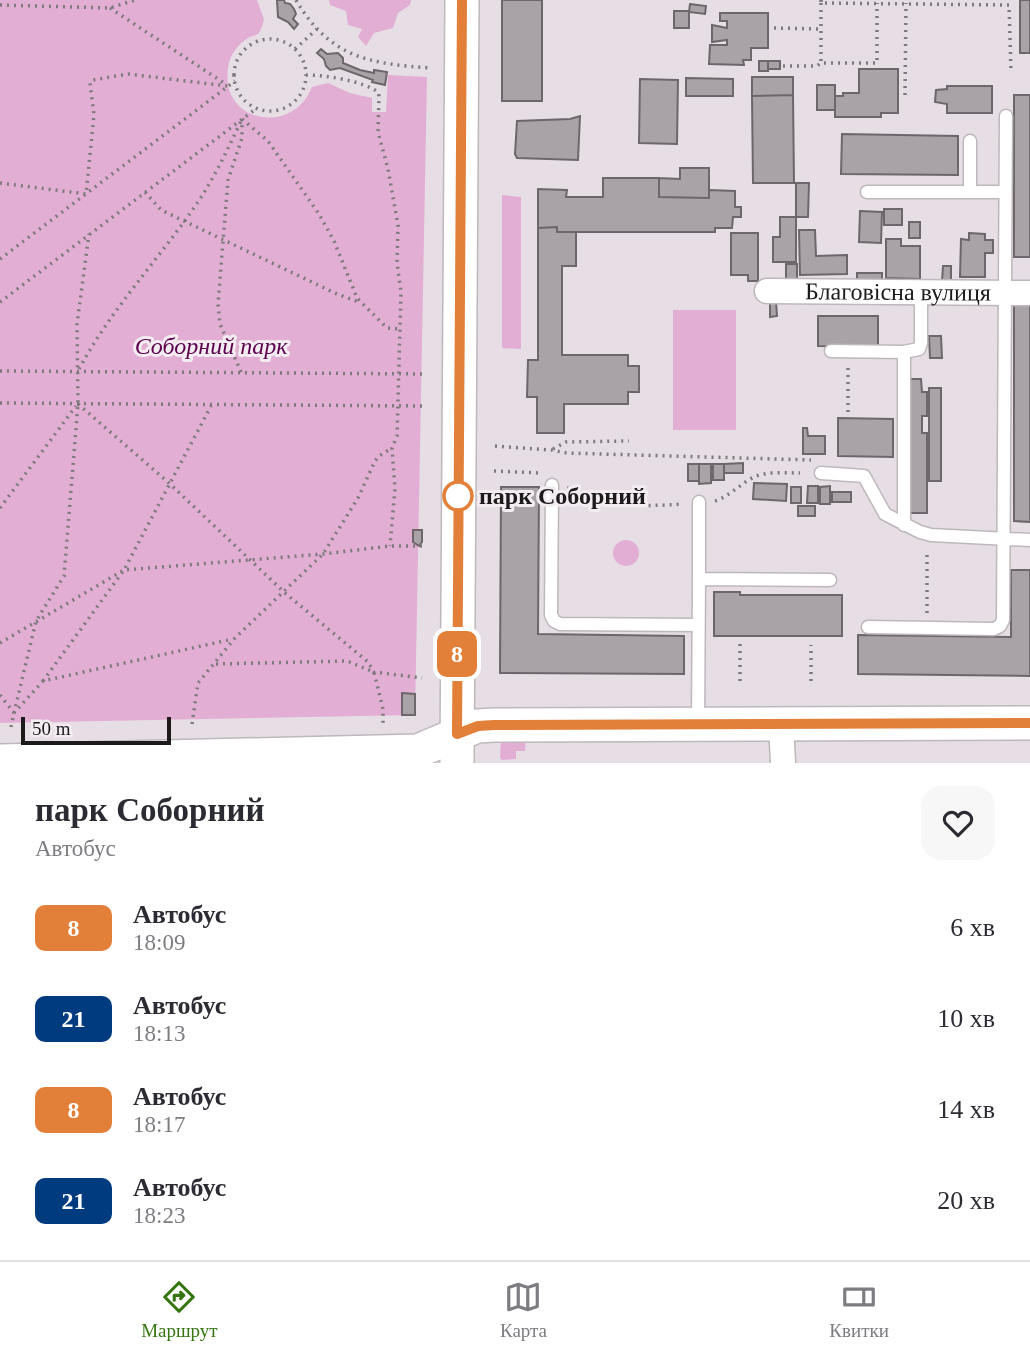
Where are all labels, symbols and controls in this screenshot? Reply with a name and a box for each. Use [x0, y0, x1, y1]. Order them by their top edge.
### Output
street label: Благовісна вулиця [805, 278, 991, 306]
park label: Соборний парк [135, 333, 288, 359]
marker: парк Соборний [443, 481, 473, 511]
place label: парк Соборний [479, 483, 646, 509]
line badge: 8 [434, 631, 480, 677]
text: 8 [451, 641, 463, 667]
scale bar [21, 714, 172, 746]
text: 50 m [32, 718, 71, 739]
button: heart [921, 786, 995, 860]
text: парк Соборний [35, 792, 264, 828]
text: Автобус [35, 836, 116, 861]
text: Автобус [133, 900, 226, 929]
text: 6 хв [950, 913, 995, 942]
text: 8 [68, 915, 80, 941]
text: 18:09 [133, 930, 185, 955]
text: Автобус [133, 991, 226, 1020]
text: 10 хв [937, 1004, 995, 1033]
text: 21 [62, 1006, 86, 1032]
text: 18:13 [133, 1021, 185, 1046]
text: Автобус [133, 1082, 226, 1111]
text: 14 хв [937, 1095, 995, 1124]
text: 8 [68, 1097, 80, 1123]
text: 18:17 [133, 1112, 185, 1137]
text: Автобус [133, 1173, 226, 1202]
text: 20 хв [937, 1186, 995, 1215]
text: 21 [62, 1188, 86, 1214]
text: 18:23 [133, 1203, 185, 1228]
tab: Маршрут [141, 1278, 218, 1342]
tab: Карта [500, 1278, 547, 1342]
tab: Квитки [829, 1278, 889, 1342]

